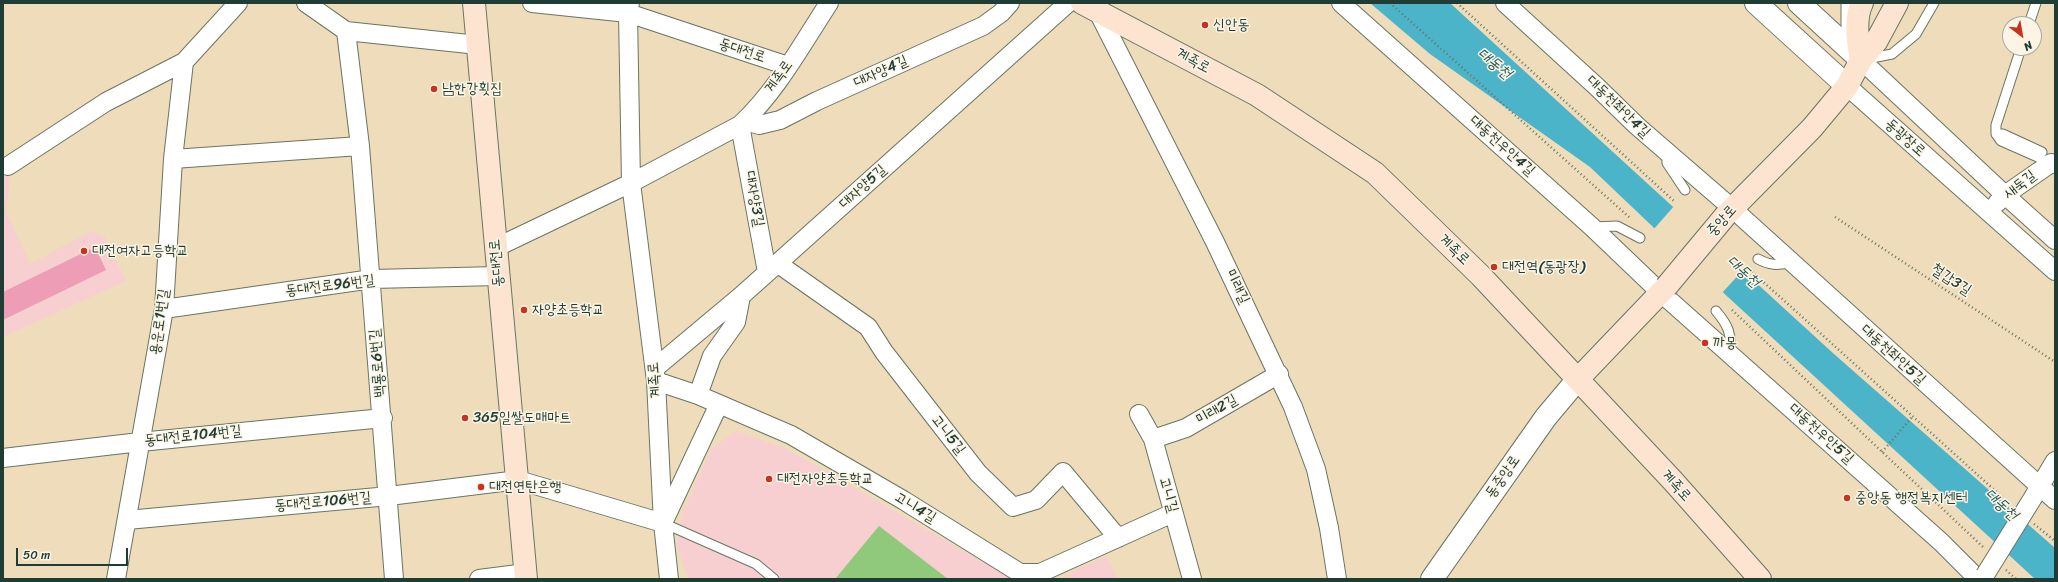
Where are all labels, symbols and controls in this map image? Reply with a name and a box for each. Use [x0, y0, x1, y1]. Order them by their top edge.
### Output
place label: 신안동 [1213, 16, 1249, 34]
north arrow [2002, 16, 2042, 56]
marker: 신안동 [1200, 20, 1210, 30]
street label: 동대전로 [716, 35, 768, 67]
text: N [2020, 36, 2036, 56]
water label: 대동천 [1473, 44, 1515, 84]
street label: 계족로 [1173, 45, 1213, 77]
street label: 대자양4길 [851, 52, 911, 92]
street label: 계족로 [761, 57, 797, 97]
street label: 대동천좌안4길 [1582, 72, 1654, 142]
place label: 남한강횟집 [442, 80, 502, 98]
marker: 남한강횟집 [429, 84, 439, 94]
street label: 대동천우안4길 [1466, 112, 1538, 180]
street label: 동광장로 [1881, 115, 1929, 161]
street label: 대자양5길 [836, 161, 890, 213]
street label: 새둑길 [2000, 167, 2040, 203]
street label: 대자양3길 [740, 170, 768, 228]
street label: 중앙로 [1703, 202, 1741, 240]
street label: 계족로 [1435, 231, 1473, 269]
street label: 동대전로 [486, 238, 508, 288]
place label: 대전여자고등학교 [92, 242, 189, 260]
marker: 대전여자고등학교 [79, 246, 89, 256]
water label: 대동천 [1722, 252, 1764, 292]
place label: 대전역(동광장) [1502, 258, 1585, 276]
street label: 철갑3길 [1927, 260, 1975, 300]
marker: 대전역(동광장) [1489, 262, 1499, 272]
street label: 미래길 [1221, 267, 1253, 307]
street label: 동대전로96번길 [284, 272, 376, 300]
street label: 용운로1번길 [146, 288, 174, 356]
place label: 자양초등학교 [532, 301, 604, 319]
marker: 자양초등학교 [519, 305, 529, 315]
street label: 대동천좌안5길 [1857, 321, 1929, 389]
street label: 백룡로6번길 [366, 328, 390, 398]
place label: 까몽 [1713, 334, 1737, 352]
marker: 까몽 [1700, 338, 1710, 348]
street label: 계족로 [644, 361, 666, 399]
street label: 미래2길 [1193, 391, 1241, 429]
street label: 대동천우안5길 [1785, 400, 1857, 468]
place label: 365일쌀도매마트 [473, 409, 571, 427]
street label: 고니5길 [927, 412, 969, 458]
marker: 365일쌀도매마트 [460, 413, 470, 423]
street label: 동대전로104번길 [143, 422, 243, 450]
street label: 동중앙로 [1482, 452, 1524, 502]
street label: 계족로 [1657, 467, 1695, 505]
place label: 대전자양초등학교 [777, 470, 874, 488]
marker: 대전자양초등학교 [764, 474, 774, 484]
street label: 고니길 [1154, 475, 1182, 515]
place label: 대전연탄은행 [489, 478, 561, 496]
marker: 대전연탄은행 [476, 482, 486, 492]
water label: 대동천 [1980, 485, 2022, 525]
street label: 동대전로106번길 [274, 489, 372, 515]
street label: 고니4길 [891, 489, 939, 527]
place label: 중앙동 행정복지센터 [1855, 489, 1968, 507]
marker: 중앙동 행정복지센터 [1842, 493, 1852, 503]
scale bar [18, 540, 130, 566]
text: 50 m [23, 544, 50, 566]

